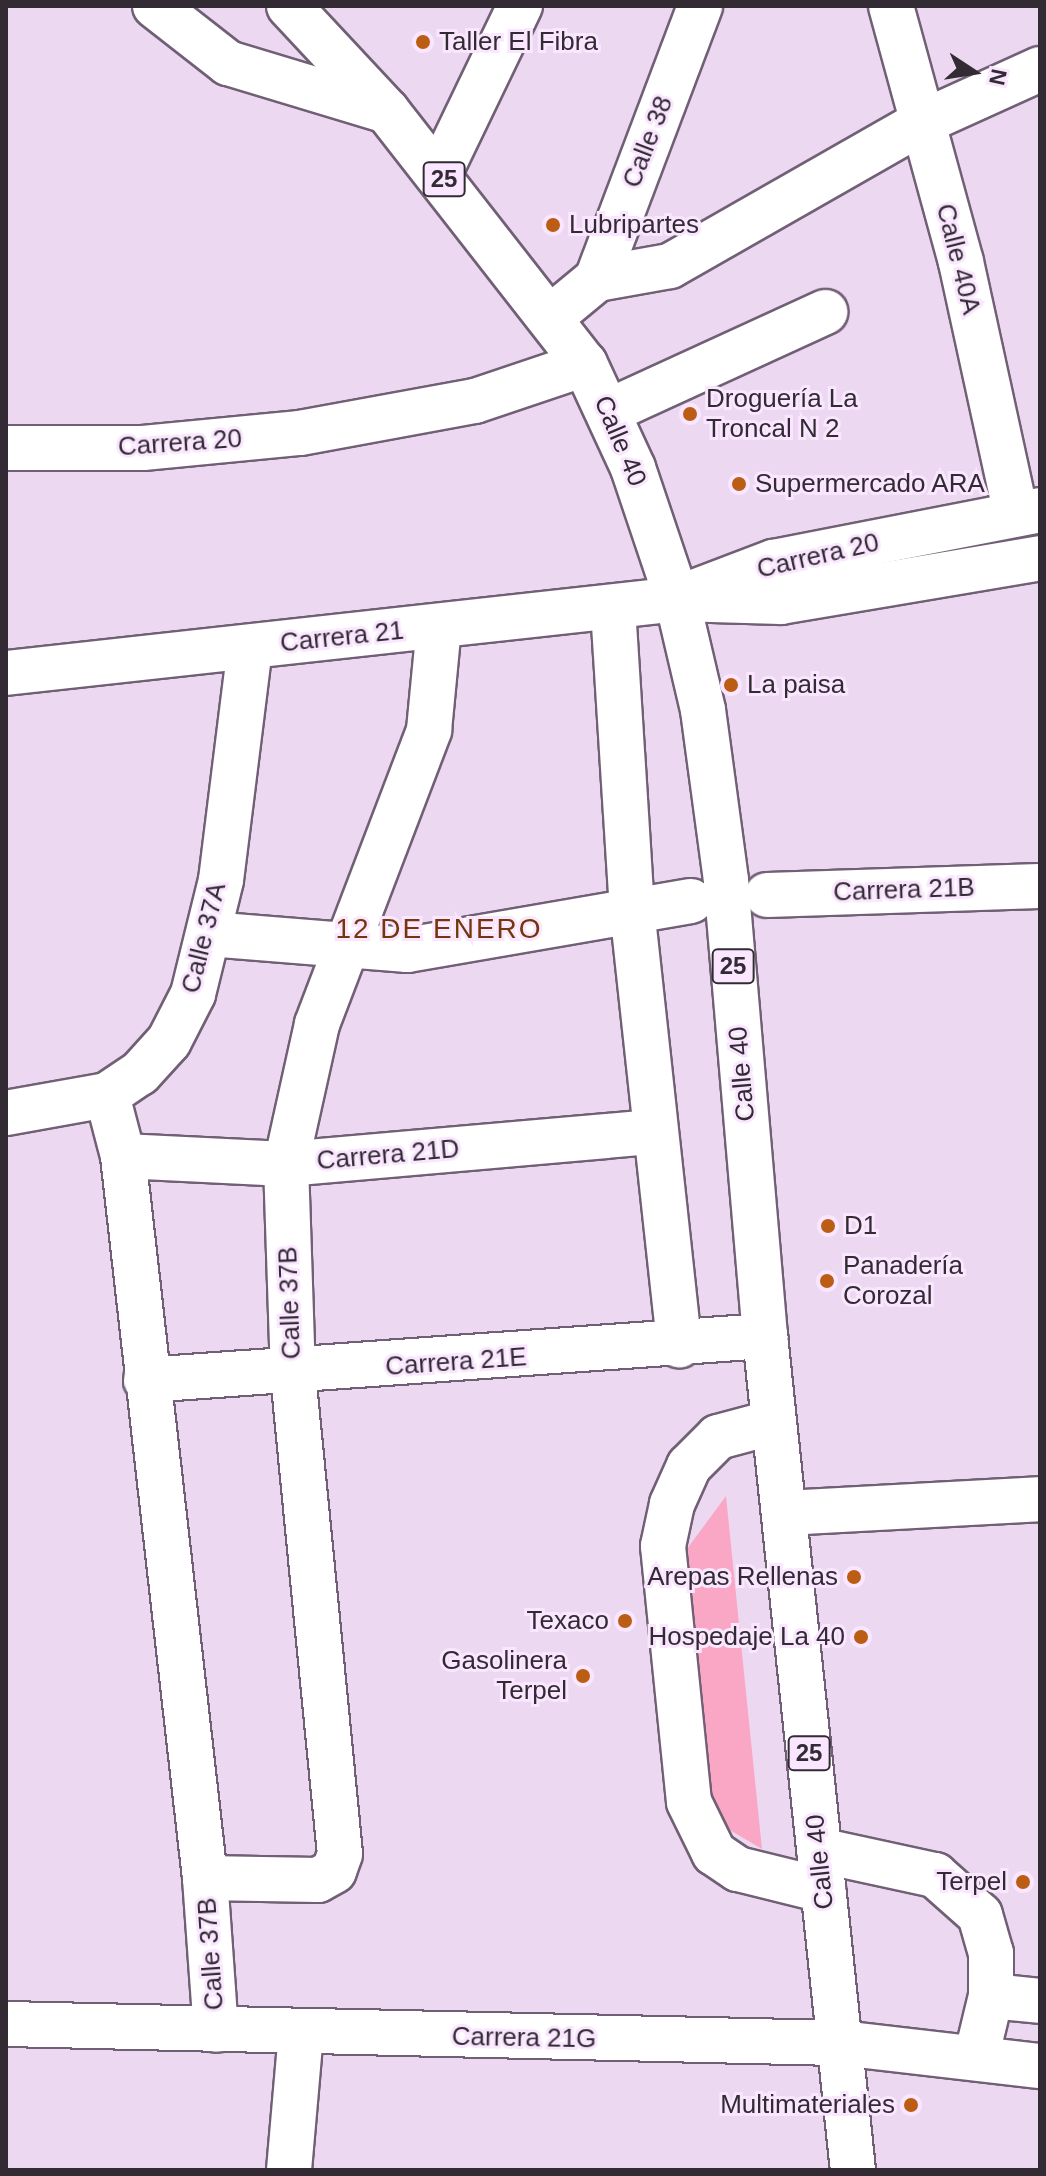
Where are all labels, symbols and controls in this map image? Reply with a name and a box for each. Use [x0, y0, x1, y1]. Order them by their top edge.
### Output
place label: Taller El Fibra [439, 26, 598, 58]
north arrow [934, 32, 1014, 112]
marker: Taller El Fibra [414, 33, 432, 51]
text: N [984, 67, 1012, 87]
street label: Calle 38 [616, 92, 680, 192]
road number: 25 [422, 159, 466, 199]
street label: Calle 40A [929, 201, 987, 317]
place label: Lubripartes [569, 209, 699, 241]
marker: Lubripartes [544, 216, 562, 234]
place label: Droguería La Troncal N 2 [706, 383, 858, 444]
street label: Calle 40 [587, 391, 653, 491]
marker: Droguería La Troncal N 2 [681, 405, 699, 423]
street label: Carrera 20 [117, 423, 243, 463]
place label: Supermercado ARA [755, 468, 986, 500]
marker: Supermercado ARA [730, 475, 748, 493]
street label: Carrera 20 [754, 527, 882, 585]
street label: Carrera 21 [279, 615, 405, 659]
place label: La paisa [747, 669, 845, 701]
marker: La paisa [722, 676, 740, 694]
street label: Carrera 21B [833, 872, 975, 908]
street label: Calle 37A [175, 880, 233, 996]
district label: 12 DE ENERO [335, 912, 543, 946]
road number: 25 [711, 946, 755, 986]
street label: Calle 40 [722, 1025, 762, 1123]
street label: Carrera 21D [315, 1133, 461, 1177]
place label: D1 [844, 1210, 877, 1242]
marker: D1 [819, 1217, 837, 1235]
street label: Calle 37B [272, 1246, 308, 1360]
place label: Panadería Corozal [843, 1250, 963, 1312]
marker: Panadería Corozal [818, 1272, 836, 1290]
street label: Carrera 21E [384, 1341, 528, 1383]
place label: Arepas Rellenas [647, 1561, 838, 1593]
marker: Arepas Rellenas [845, 1568, 863, 1586]
place label: Texaco [527, 1605, 609, 1637]
marker: Texaco [616, 1612, 634, 1630]
place label: Hospedaje La 40 [648, 1621, 845, 1653]
marker: Hospedaje La 40 [852, 1628, 870, 1646]
place label: Gasolinera Terpel [441, 1645, 567, 1706]
marker: Gasolinera Terpel [574, 1667, 592, 1685]
road number: 25 [787, 1733, 831, 1773]
street label: Calle 40 [799, 1813, 841, 1911]
place label: Terpel [936, 1866, 1007, 1898]
marker: Terpel [1014, 1873, 1032, 1891]
street label: Calle 37B [192, 1897, 230, 2011]
street label: Carrera 21G [451, 2021, 597, 2055]
place label: Multimateriales [720, 2089, 895, 2121]
marker: Multimateriales [902, 2096, 920, 2114]

